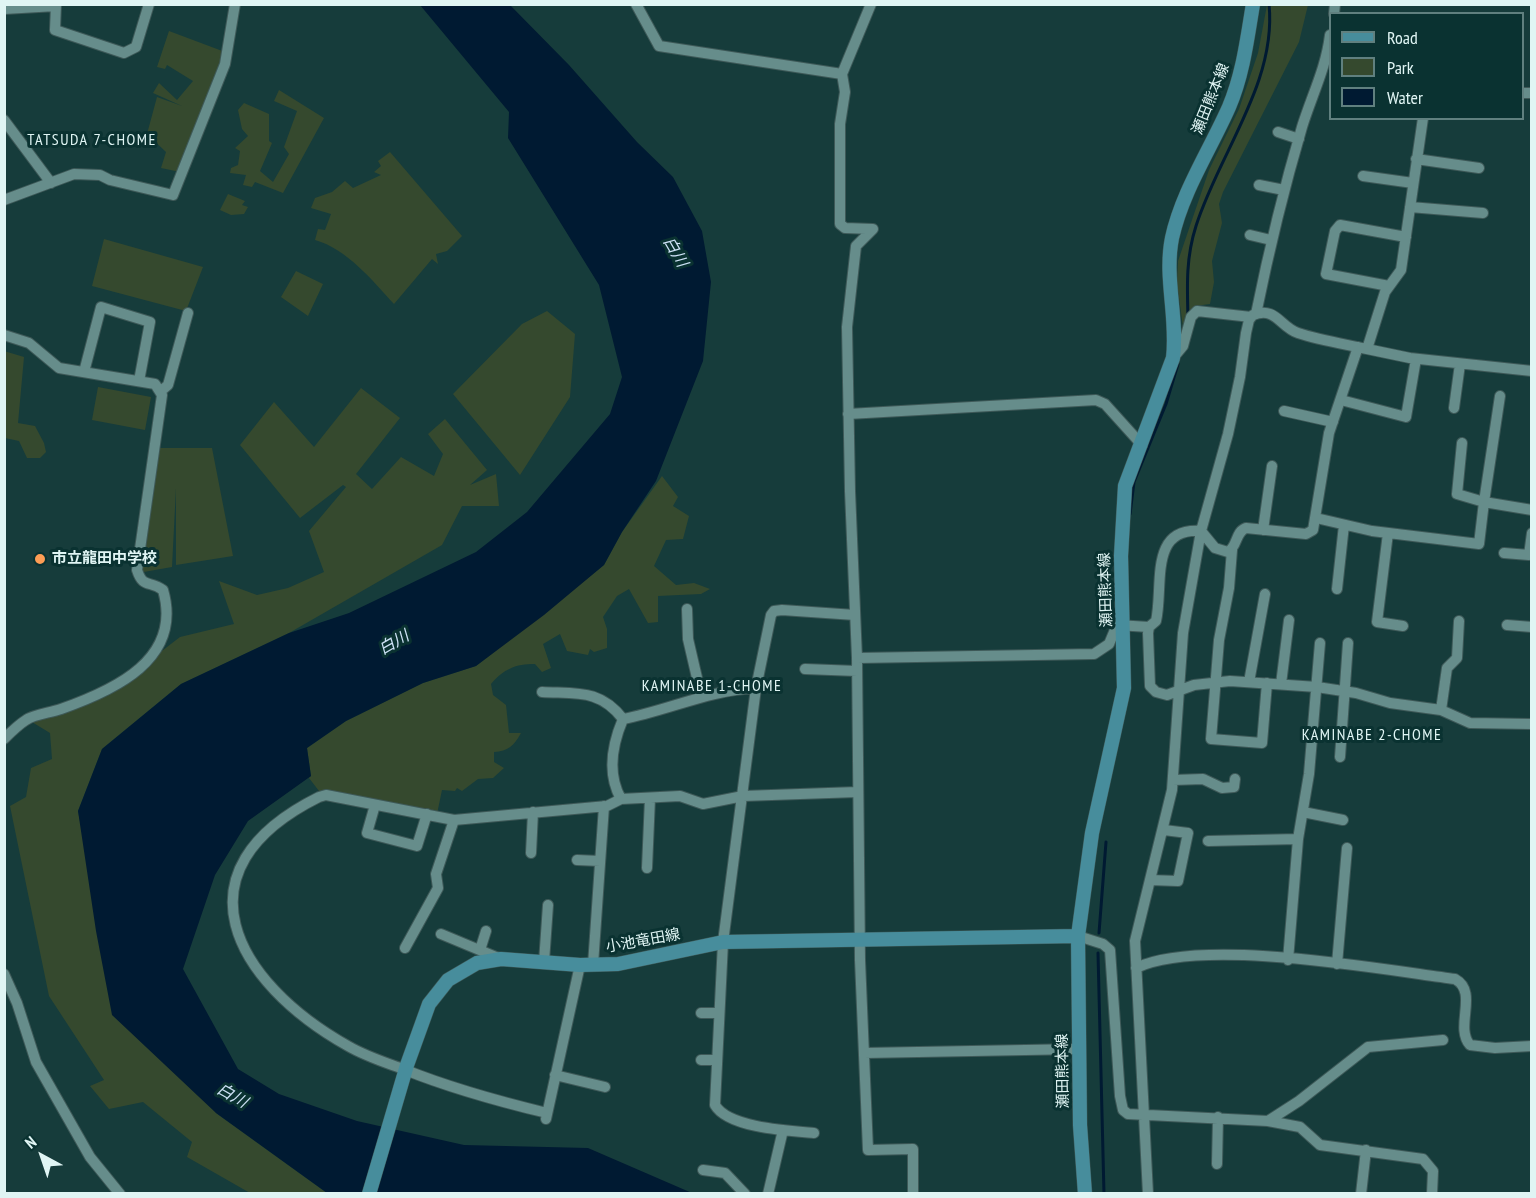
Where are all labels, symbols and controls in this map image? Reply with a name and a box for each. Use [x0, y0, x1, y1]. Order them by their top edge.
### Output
legend [1329, 12, 1524, 120]
text: Road [1387, 26, 1418, 49]
text: Park [1387, 56, 1414, 79]
street label: 瀬田熊本線 [1189, 61, 1233, 137]
text: Water [1387, 86, 1423, 109]
district label: TATSUDA 7-CHOME [27, 130, 157, 150]
water label: 白川 [659, 233, 691, 271]
place label: 市立龍田中学校 [52, 550, 157, 568]
marker: 市立龍田中学校 [33, 552, 47, 566]
street label: 瀬田熊本線 [1096, 552, 1116, 628]
water label: 白川 [375, 627, 413, 659]
district label: KAMINABE 1-CHOME [642, 676, 782, 696]
district label: KAMINABE 2-CHOME [1302, 725, 1442, 745]
street label: 小池竜田線 [605, 926, 681, 956]
street label: 瀬田熊本線 [1053, 1033, 1073, 1109]
water label: 白川 [213, 1080, 251, 1112]
north arrow [12, 1126, 72, 1186]
text: N [21, 1132, 40, 1153]

